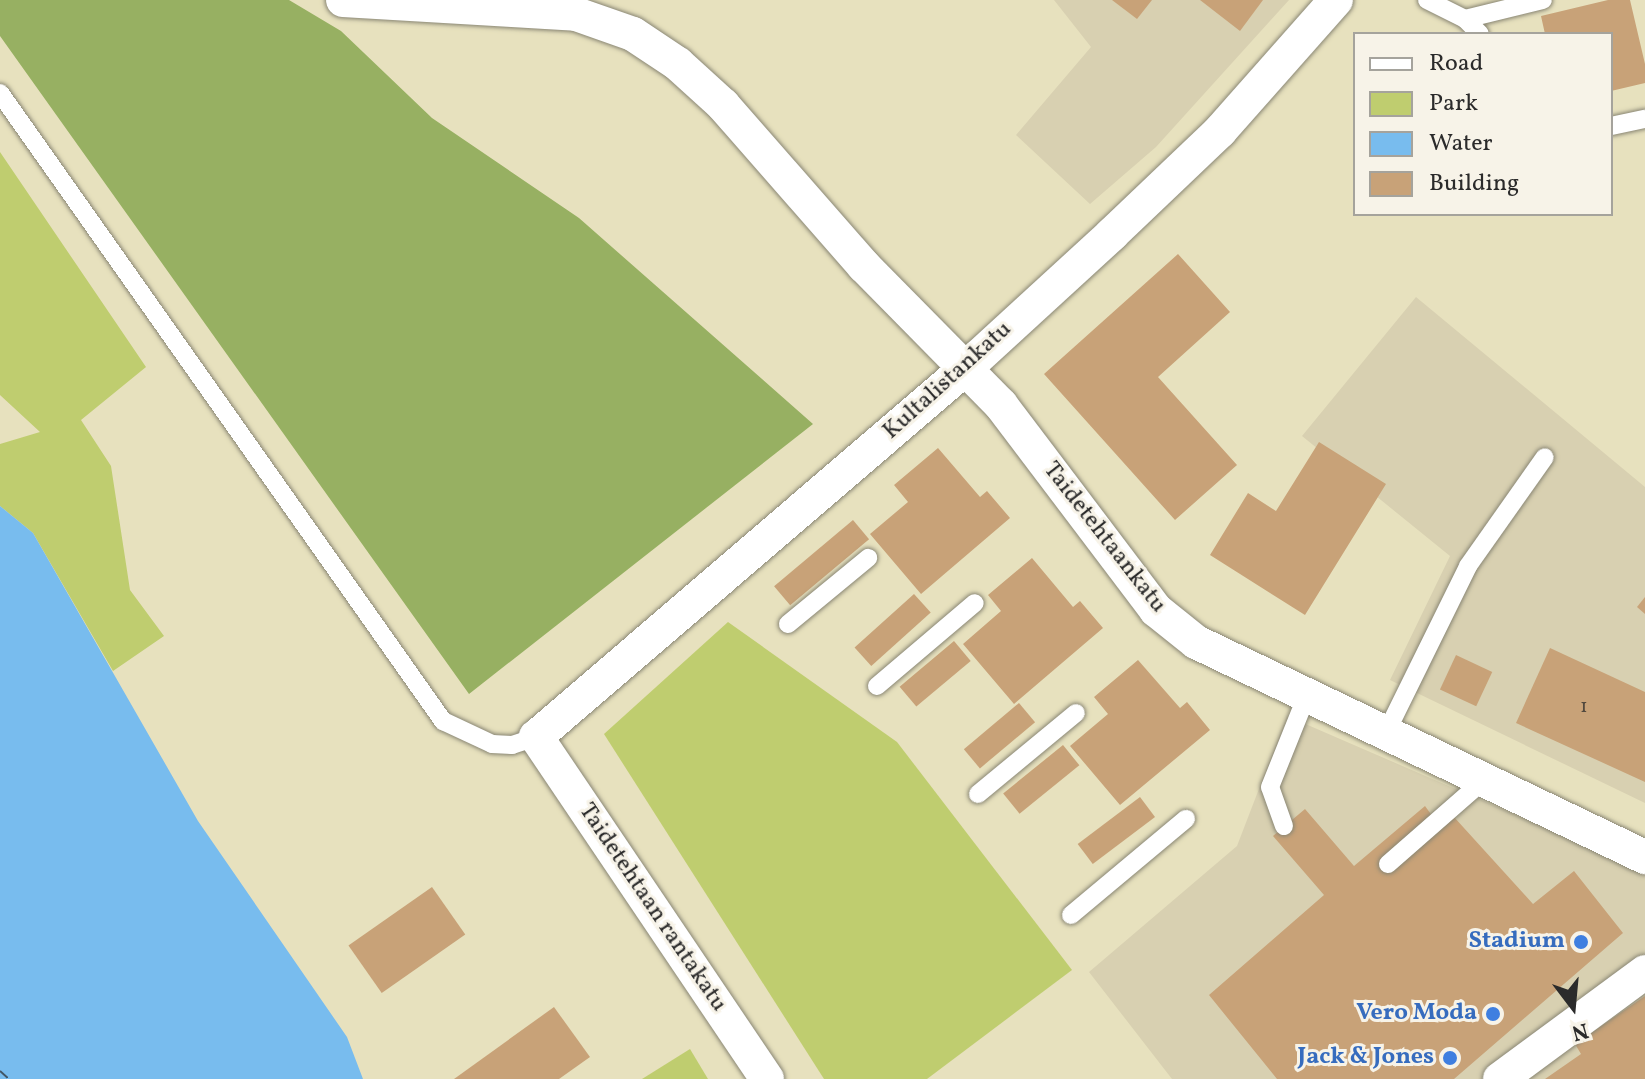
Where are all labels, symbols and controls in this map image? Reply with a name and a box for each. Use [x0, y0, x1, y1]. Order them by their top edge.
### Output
legend [1353, 32, 1613, 216]
text: Road [1429, 47, 1483, 81]
text: Park [1429, 87, 1478, 121]
text: Water [1429, 127, 1493, 161]
text: Building [1429, 167, 1519, 201]
street label: Kultalistankatu [878, 316, 1018, 446]
street label: Taidetehtaankatu [1036, 457, 1172, 619]
house number: 1 [1580, 695, 1588, 719]
street label: Taidetehtaan rantakatu [571, 798, 733, 1018]
place label: Stadium [1469, 928, 1565, 956]
marker: Stadium [1572, 933, 1590, 951]
north arrow [1533, 967, 1613, 1047]
place label: Vero Moda [1356, 1000, 1477, 1028]
marker: Vero Moda [1484, 1005, 1502, 1023]
text: N [1568, 1013, 1592, 1048]
place label: Jack & Jones [1298, 1044, 1434, 1072]
marker: Jack & Jones [1441, 1049, 1459, 1067]

